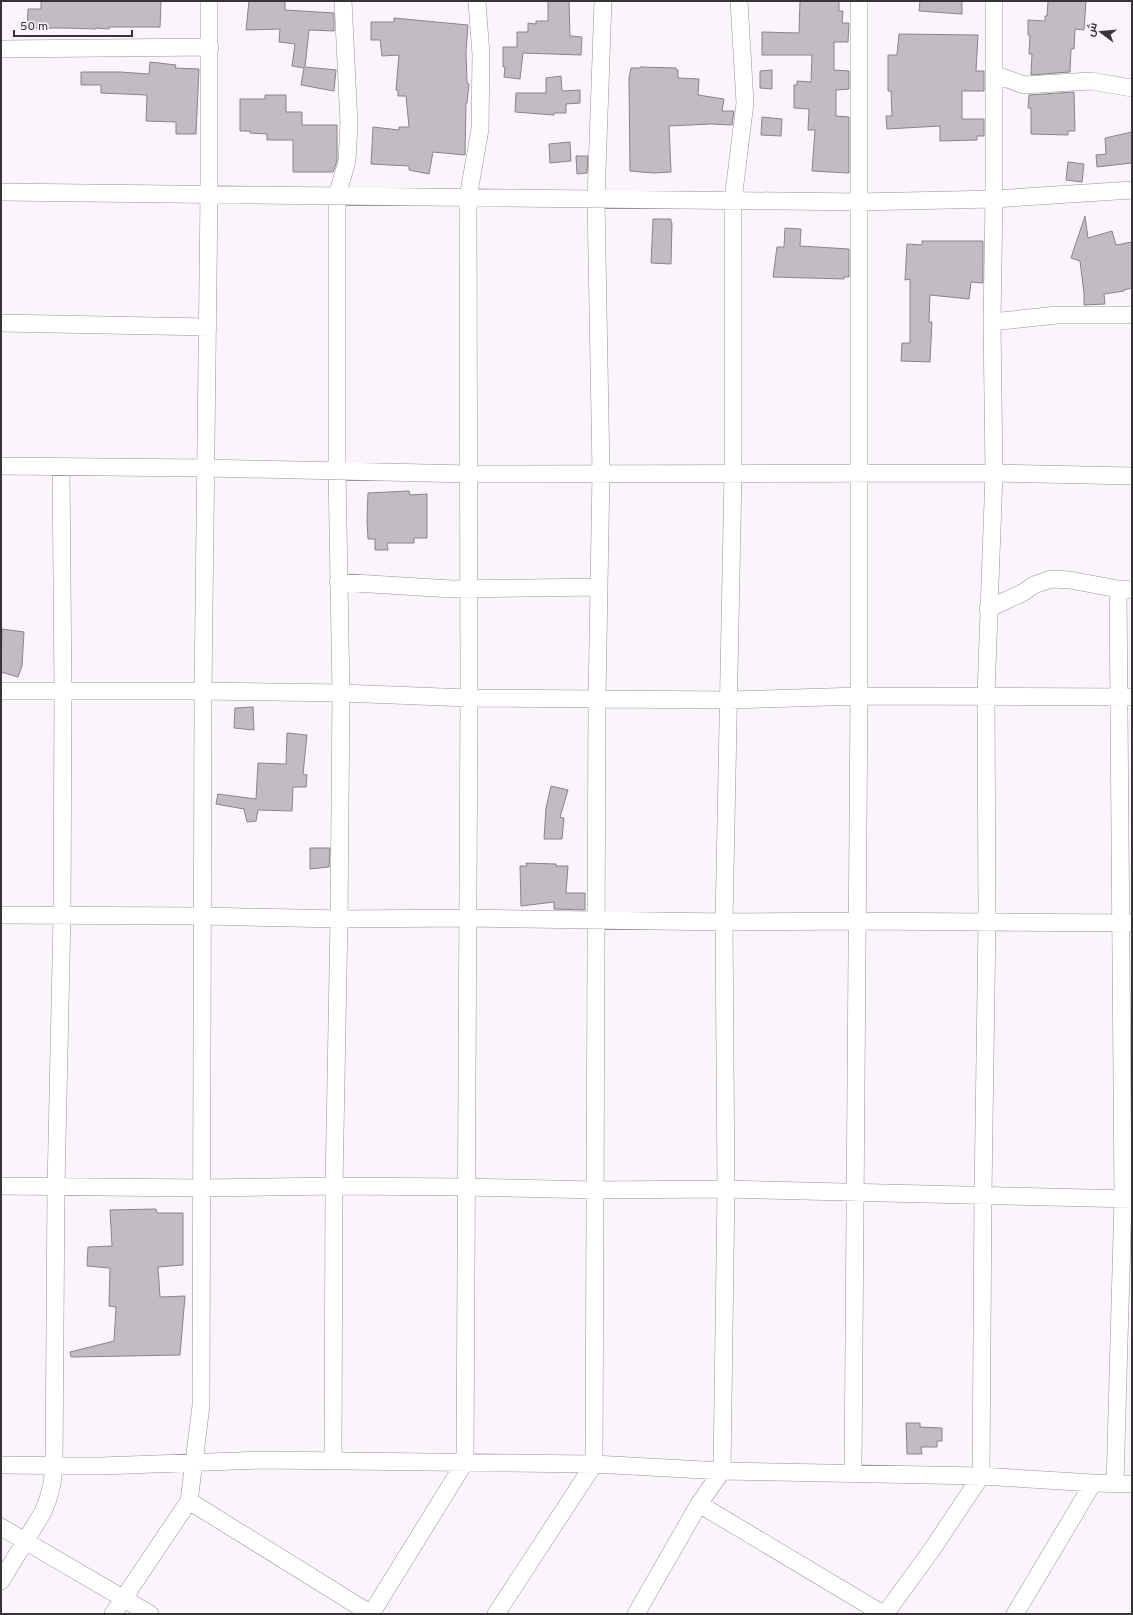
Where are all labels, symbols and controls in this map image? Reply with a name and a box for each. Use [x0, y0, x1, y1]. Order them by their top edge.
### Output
scale bar [14, 12, 132, 38]
north arrow [1081, 12, 1121, 52]
text: 50 m [20, 19, 48, 35]
text: ش [1084, 21, 1101, 38]

